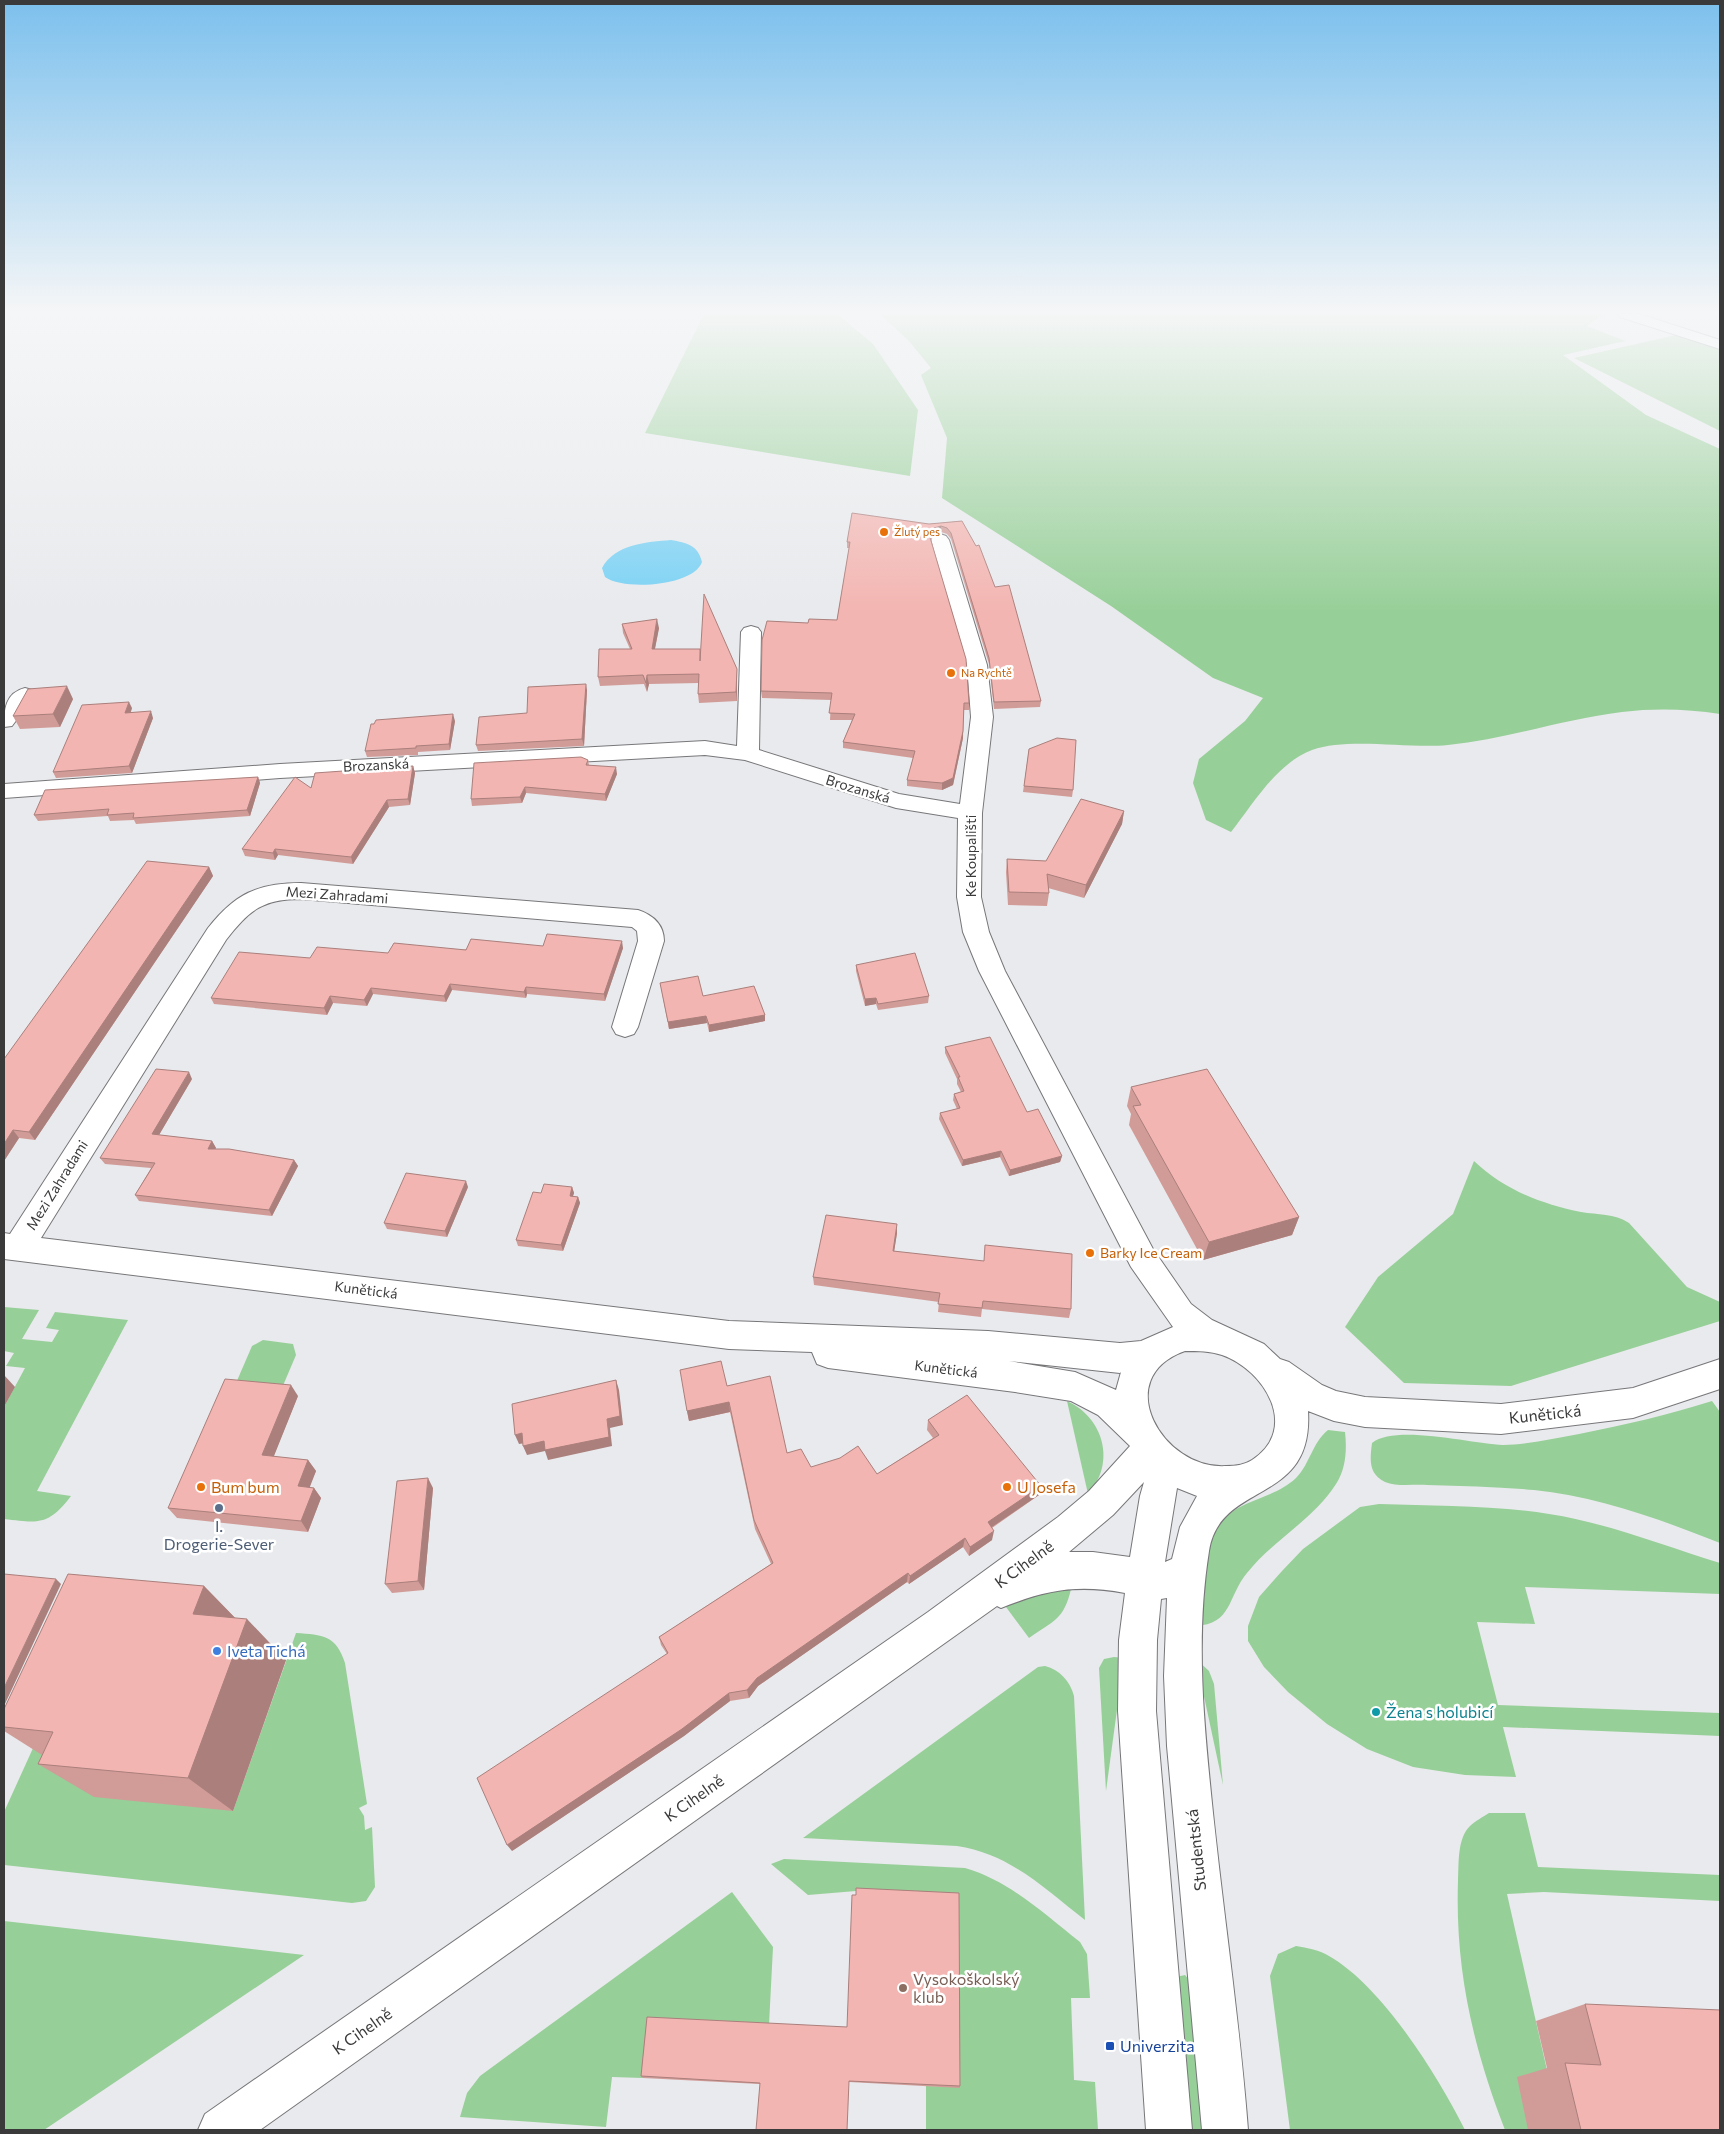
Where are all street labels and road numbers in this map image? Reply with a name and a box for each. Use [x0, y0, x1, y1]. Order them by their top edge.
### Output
street label: Brozanská [342, 754, 410, 775]
street label: Brozanská [824, 771, 892, 806]
street label: Ke Koupališti [962, 815, 979, 897]
street label: Mezi Zahradami [285, 882, 389, 907]
street label: Mezi Zahradami [22, 1137, 91, 1233]
street label: Kunětická [334, 1277, 399, 1302]
street label: Kunětická [914, 1356, 979, 1381]
street label: Kunětická [1508, 1400, 1582, 1427]
street label: K Cihelně [991, 1536, 1057, 1591]
street label: K Cihelně [660, 1770, 727, 1825]
street label: Studentská [1182, 1808, 1209, 1892]
street label: K Cihelně [328, 2003, 395, 2058]

